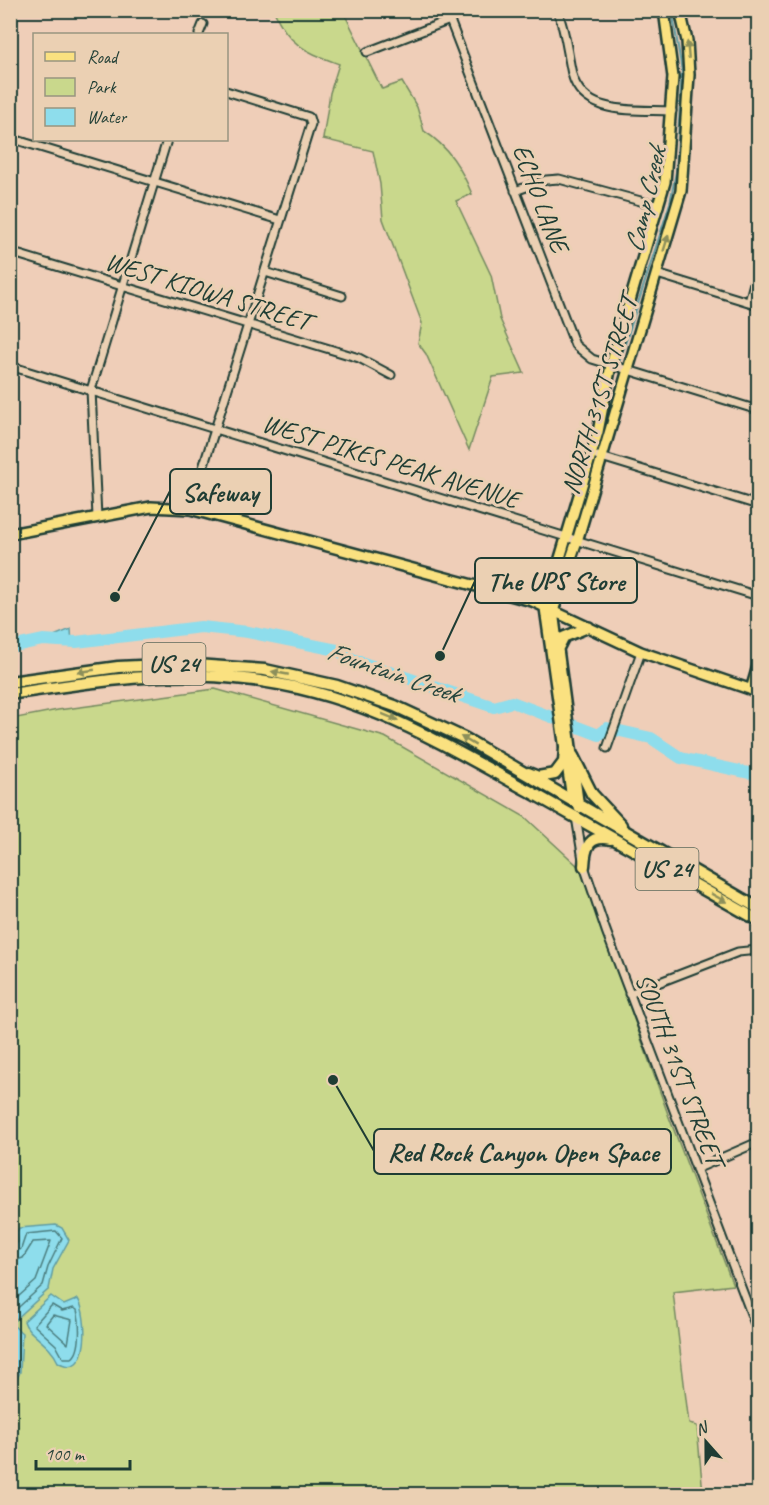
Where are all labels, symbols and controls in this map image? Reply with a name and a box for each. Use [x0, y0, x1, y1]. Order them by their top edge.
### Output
legend [33, 33, 228, 141]
one-way arrow [683, 41, 692, 60]
text: Road [87, 46, 120, 68]
text: Park [87, 76, 117, 98]
text: Water [87, 106, 128, 128]
water label: Camp Creek [616, 139, 675, 256]
street label: ECHO LANE [505, 140, 577, 260]
one-way arrow [662, 233, 671, 251]
street label: WEST KIOWA STREET [101, 245, 321, 340]
street label: NORTH 31ST STREET [554, 285, 647, 498]
street label: WEST PIKES PEAK AVENUE [258, 407, 527, 517]
callout: Safeway [170, 469, 271, 514]
text: Safeway [182, 475, 261, 509]
callout: The UPS Store [475, 558, 637, 603]
text: The UPS Store [487, 564, 627, 598]
water label: Fountain Creek [323, 634, 467, 712]
road number: US 24 [142, 643, 206, 685]
one-way arrow [77, 666, 96, 675]
one-way arrow [271, 668, 290, 677]
one-way arrow [381, 712, 399, 722]
one-way arrow [459, 736, 476, 747]
road number: US 24 [636, 848, 698, 890]
one-way arrow [710, 893, 727, 903]
street label: SOUTH 31ST STREET [628, 968, 734, 1177]
callout: Red Rock Canyon Open Space [374, 1129, 671, 1174]
text: Red Rock Canyon Open Space [387, 1135, 662, 1169]
north arrow [676, 1412, 736, 1472]
text: N [693, 1417, 712, 1440]
scale bar [36, 1433, 130, 1471]
text: 100 m [45, 1443, 86, 1465]

